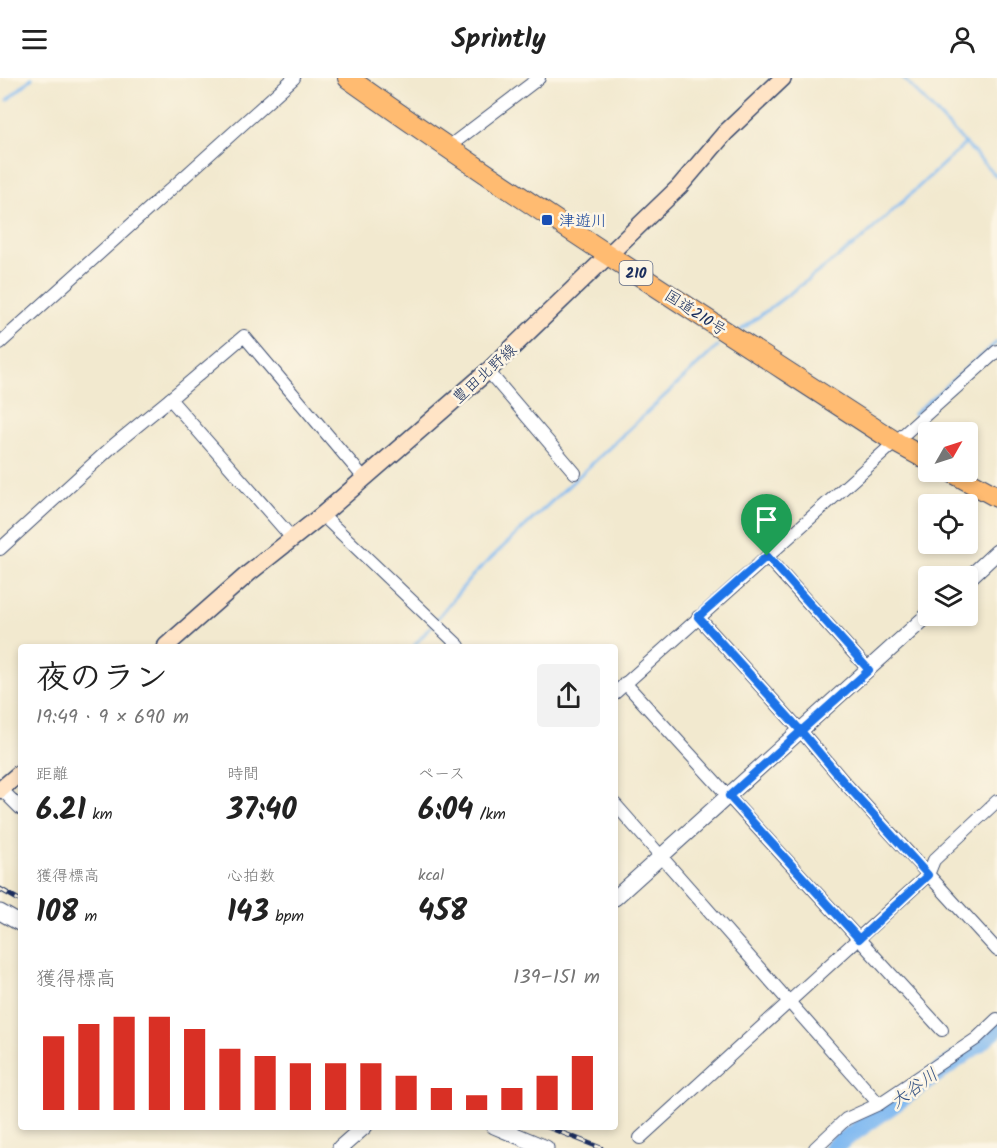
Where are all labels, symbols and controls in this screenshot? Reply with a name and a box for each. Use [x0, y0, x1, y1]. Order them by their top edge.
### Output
text: Sprintly [451, 18, 546, 61]
icon: menu [18, 23, 51, 56]
icon: person [946, 23, 979, 56]
place label: 津遊川 [559, 209, 607, 234]
marker: 津遊川 [540, 213, 554, 227]
road number: 210 [620, 261, 652, 285]
street label: 国道210号 [659, 284, 731, 343]
street label: 豊田北野線 [447, 338, 523, 410]
north arrow [918, 422, 978, 482]
map controls [918, 422, 978, 626]
pin [741, 494, 792, 556]
button: locate [918, 494, 978, 554]
icon: arrive [750, 503, 783, 536]
button: layers [918, 566, 978, 626]
text: 夜のラン [36, 653, 168, 706]
button: share [537, 664, 600, 727]
text: 19:49 · 9 × 690 m [36, 702, 189, 734]
text: 距離 [36, 762, 68, 787]
text: 時間 [227, 762, 259, 787]
text: ペース [418, 762, 465, 787]
text: 6.21 [36, 787, 86, 835]
text: 37:40 [227, 787, 297, 835]
text: 6:04 [418, 787, 473, 835]
text: km [86, 802, 113, 827]
text: /km [473, 802, 506, 827]
text: kcal [418, 863, 444, 888]
text: 獲得標高 [36, 864, 100, 889]
text: 心拍数 [227, 864, 275, 889]
text: 458 [418, 888, 467, 936]
text: 108 [36, 889, 78, 937]
text: 143 [227, 889, 269, 937]
text: m [78, 904, 97, 929]
text: bpm [269, 904, 304, 929]
text: 139–151 m [513, 962, 600, 994]
text: 獲得標高 [36, 964, 116, 996]
water label: 大谷川 [885, 1062, 945, 1117]

